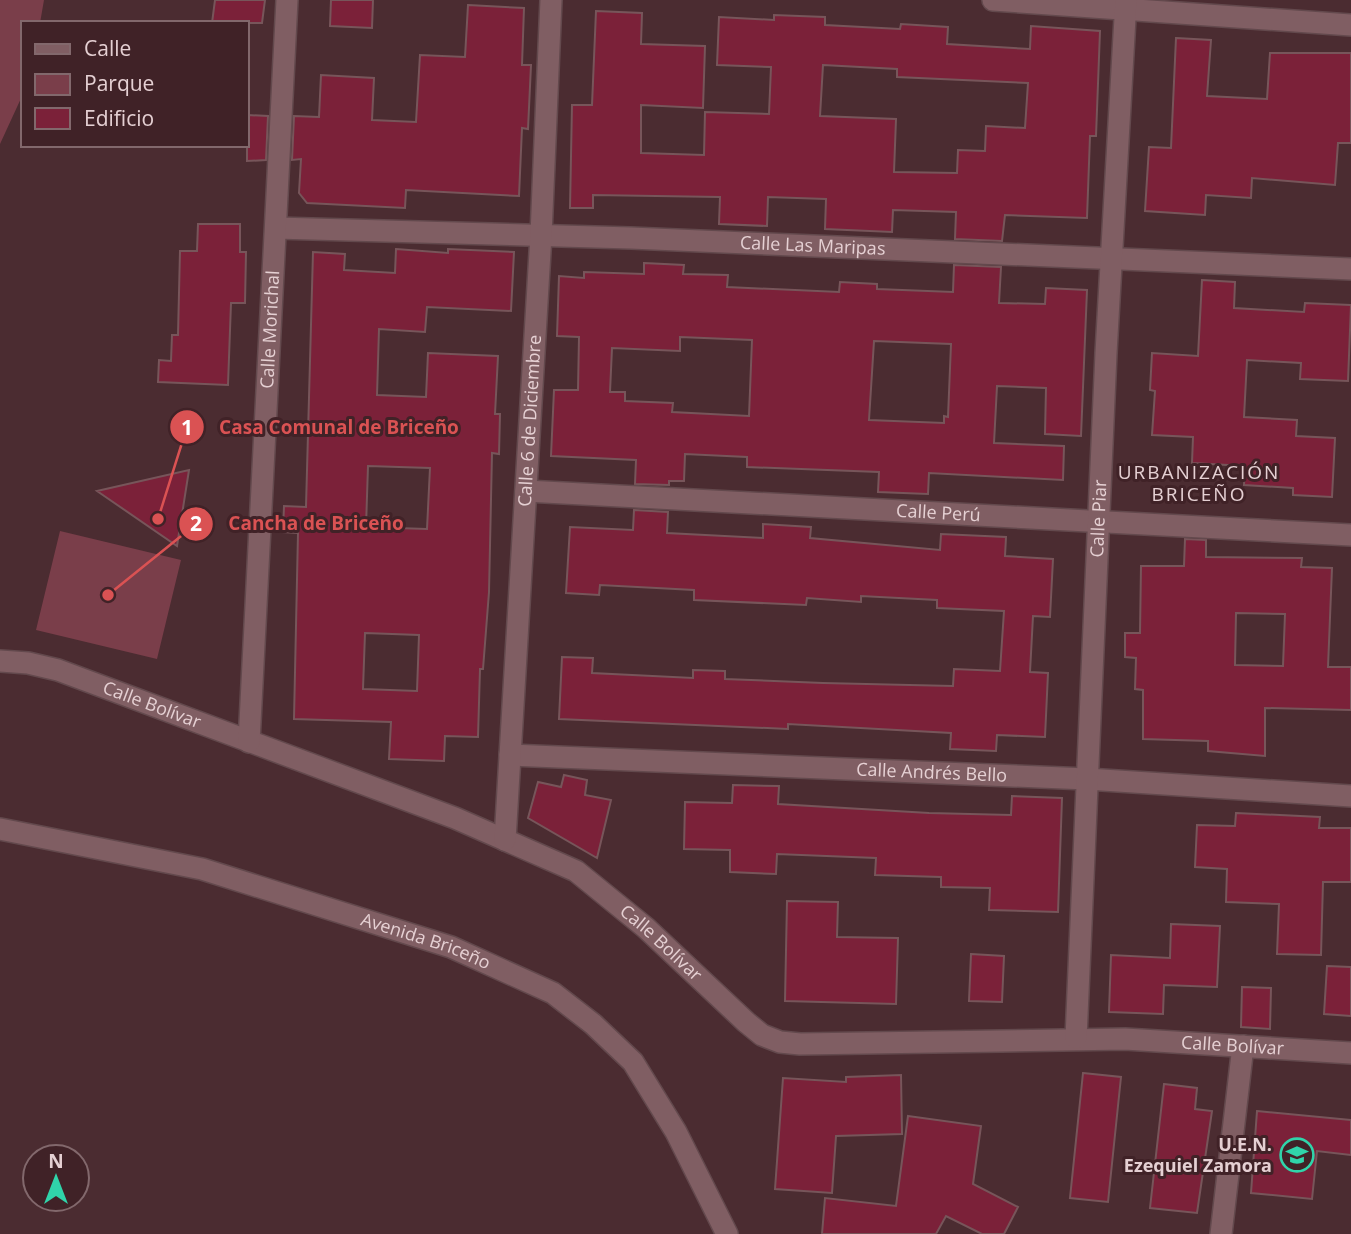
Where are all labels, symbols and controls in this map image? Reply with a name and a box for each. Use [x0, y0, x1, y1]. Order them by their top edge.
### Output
legend [21, 21, 248, 147]
text: Calle [84, 34, 131, 62]
text: Parque [84, 69, 154, 97]
text: Edificio [84, 104, 154, 132]
street label: Calle Las Maripas [739, 230, 886, 260]
street label: Calle Morichal [254, 270, 284, 389]
street label: Calle 6 de Diciembre [512, 334, 546, 507]
callout: Casa Comunal de Briceño [170, 407, 473, 447]
text: 1 [181, 413, 193, 441]
text: Casa Comunal de Briceño [219, 414, 459, 440]
district label: URBANIZACIÓN BRICEÑO [1118, 459, 1280, 507]
street label: Calle Piar [1084, 478, 1111, 558]
street label: Calle Perú [896, 498, 981, 526]
callout: Cancha de Briceño [179, 504, 417, 544]
text: 2 [190, 509, 202, 537]
text: Cancha de Briceño [228, 510, 404, 536]
street label: Calle Bolívar [100, 675, 205, 734]
street label: Calle Andrés Bello [856, 756, 1008, 787]
street label: Calle Bolívar [615, 899, 708, 986]
street label: Avenida Briceño [358, 907, 495, 974]
street label: Calle Bolívar [1180, 1029, 1285, 1060]
place label: U.E.N. Ezequiel Zamora [1124, 1132, 1272, 1177]
school or university icon: U.E.N. Ezequiel Zamora [1278, 1136, 1316, 1174]
north arrow [21, 1143, 91, 1213]
text: N [48, 1148, 64, 1174]

